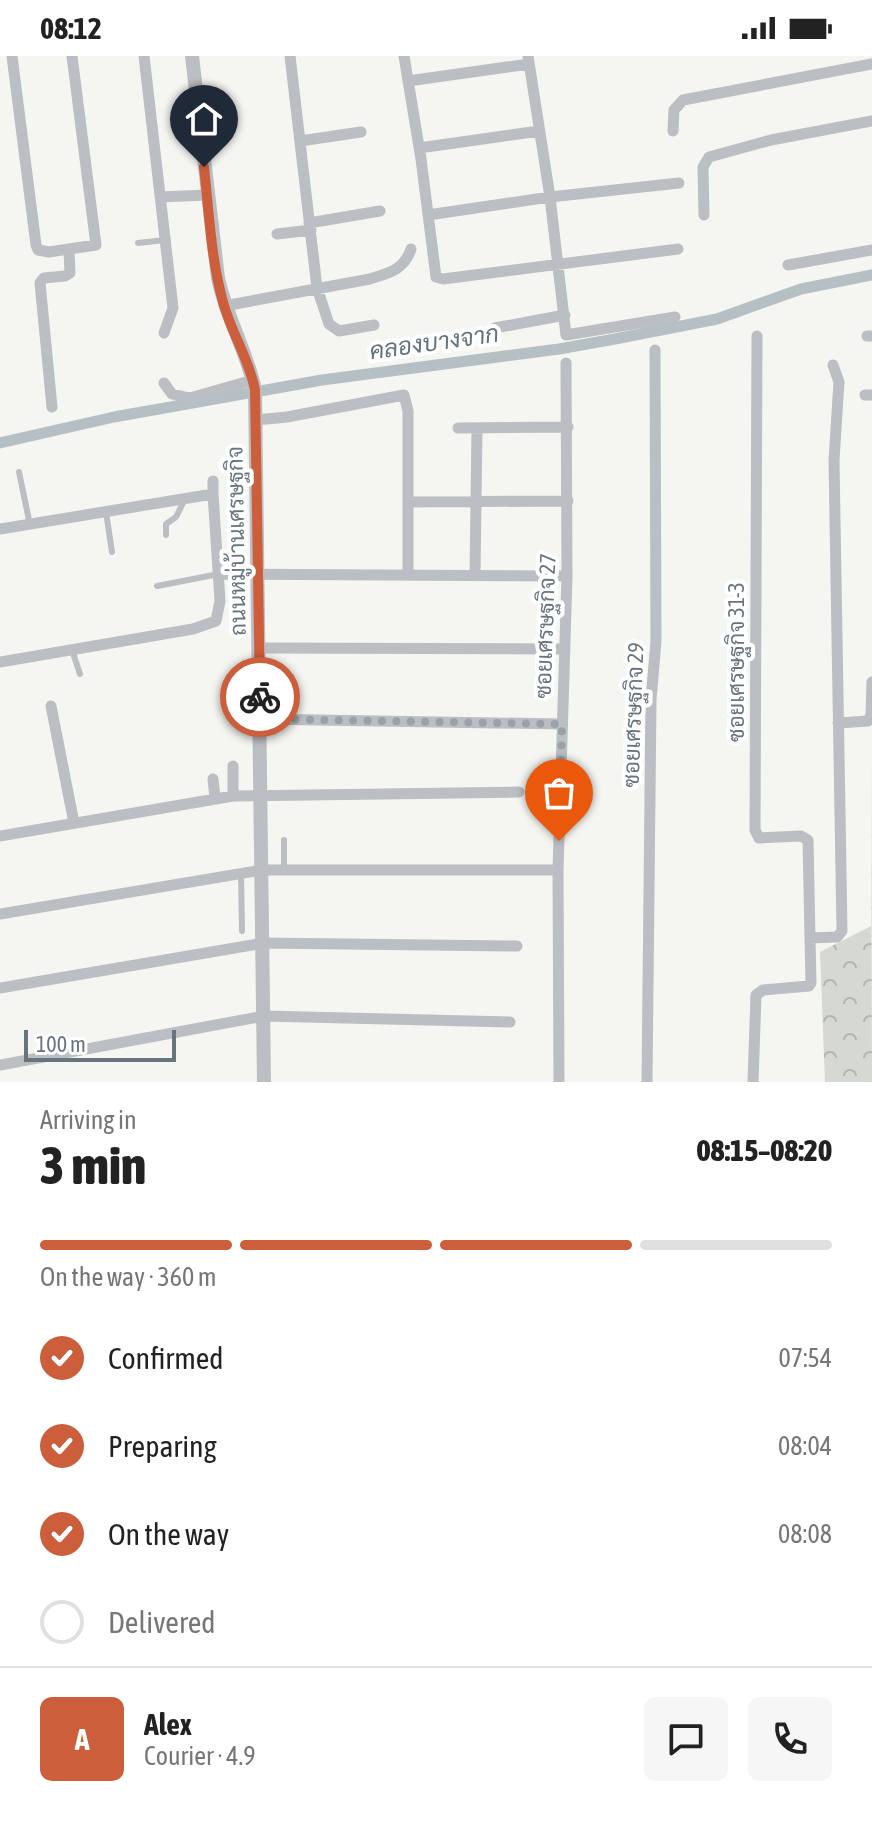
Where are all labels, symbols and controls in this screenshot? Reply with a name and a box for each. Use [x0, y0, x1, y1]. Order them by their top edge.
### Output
text: 08:12 [40, 11, 102, 45]
pin [170, 85, 238, 167]
icon: home [182, 97, 226, 141]
water label: คลองบางจาก [368, 320, 500, 364]
street label: ถนนหมู่บ้านเศรษฐกิจ [220, 446, 254, 636]
street label: ซอยเศรษฐกิจ 27 [529, 553, 564, 699]
street label: ซอยเศรษฐกิจ 31-3 [723, 582, 752, 742]
street label: ซอยเศรษฐกิจ 29 [617, 642, 652, 788]
courier [220, 657, 300, 737]
icon: bike [238, 675, 282, 719]
pin [525, 759, 593, 841]
icon: bag [537, 771, 581, 815]
scale bar [24, 1026, 176, 1062]
text: 100 m [36, 1031, 86, 1057]
text: Arriving in [40, 1105, 137, 1135]
text: 08:15–08:20 [697, 1133, 832, 1167]
text: 3 min [40, 1135, 146, 1195]
text: On the way · 360 m [40, 1262, 217, 1292]
icon: check [40, 1336, 84, 1380]
text: Confirmed [108, 1341, 223, 1375]
text: 07:54 [778, 1343, 832, 1373]
icon: check [40, 1424, 84, 1468]
text: Preparing [108, 1429, 217, 1463]
text: 08:04 [778, 1431, 832, 1461]
icon: check [40, 1512, 84, 1556]
text: On the way [108, 1517, 229, 1551]
text: 08:08 [778, 1519, 832, 1549]
text: Delivered [108, 1605, 216, 1639]
button: chat [644, 1697, 728, 1781]
button: phone [748, 1697, 832, 1781]
text: Alex [144, 1707, 192, 1741]
text: A [75, 1722, 89, 1756]
text: Courier · 4.9 [144, 1741, 255, 1771]

